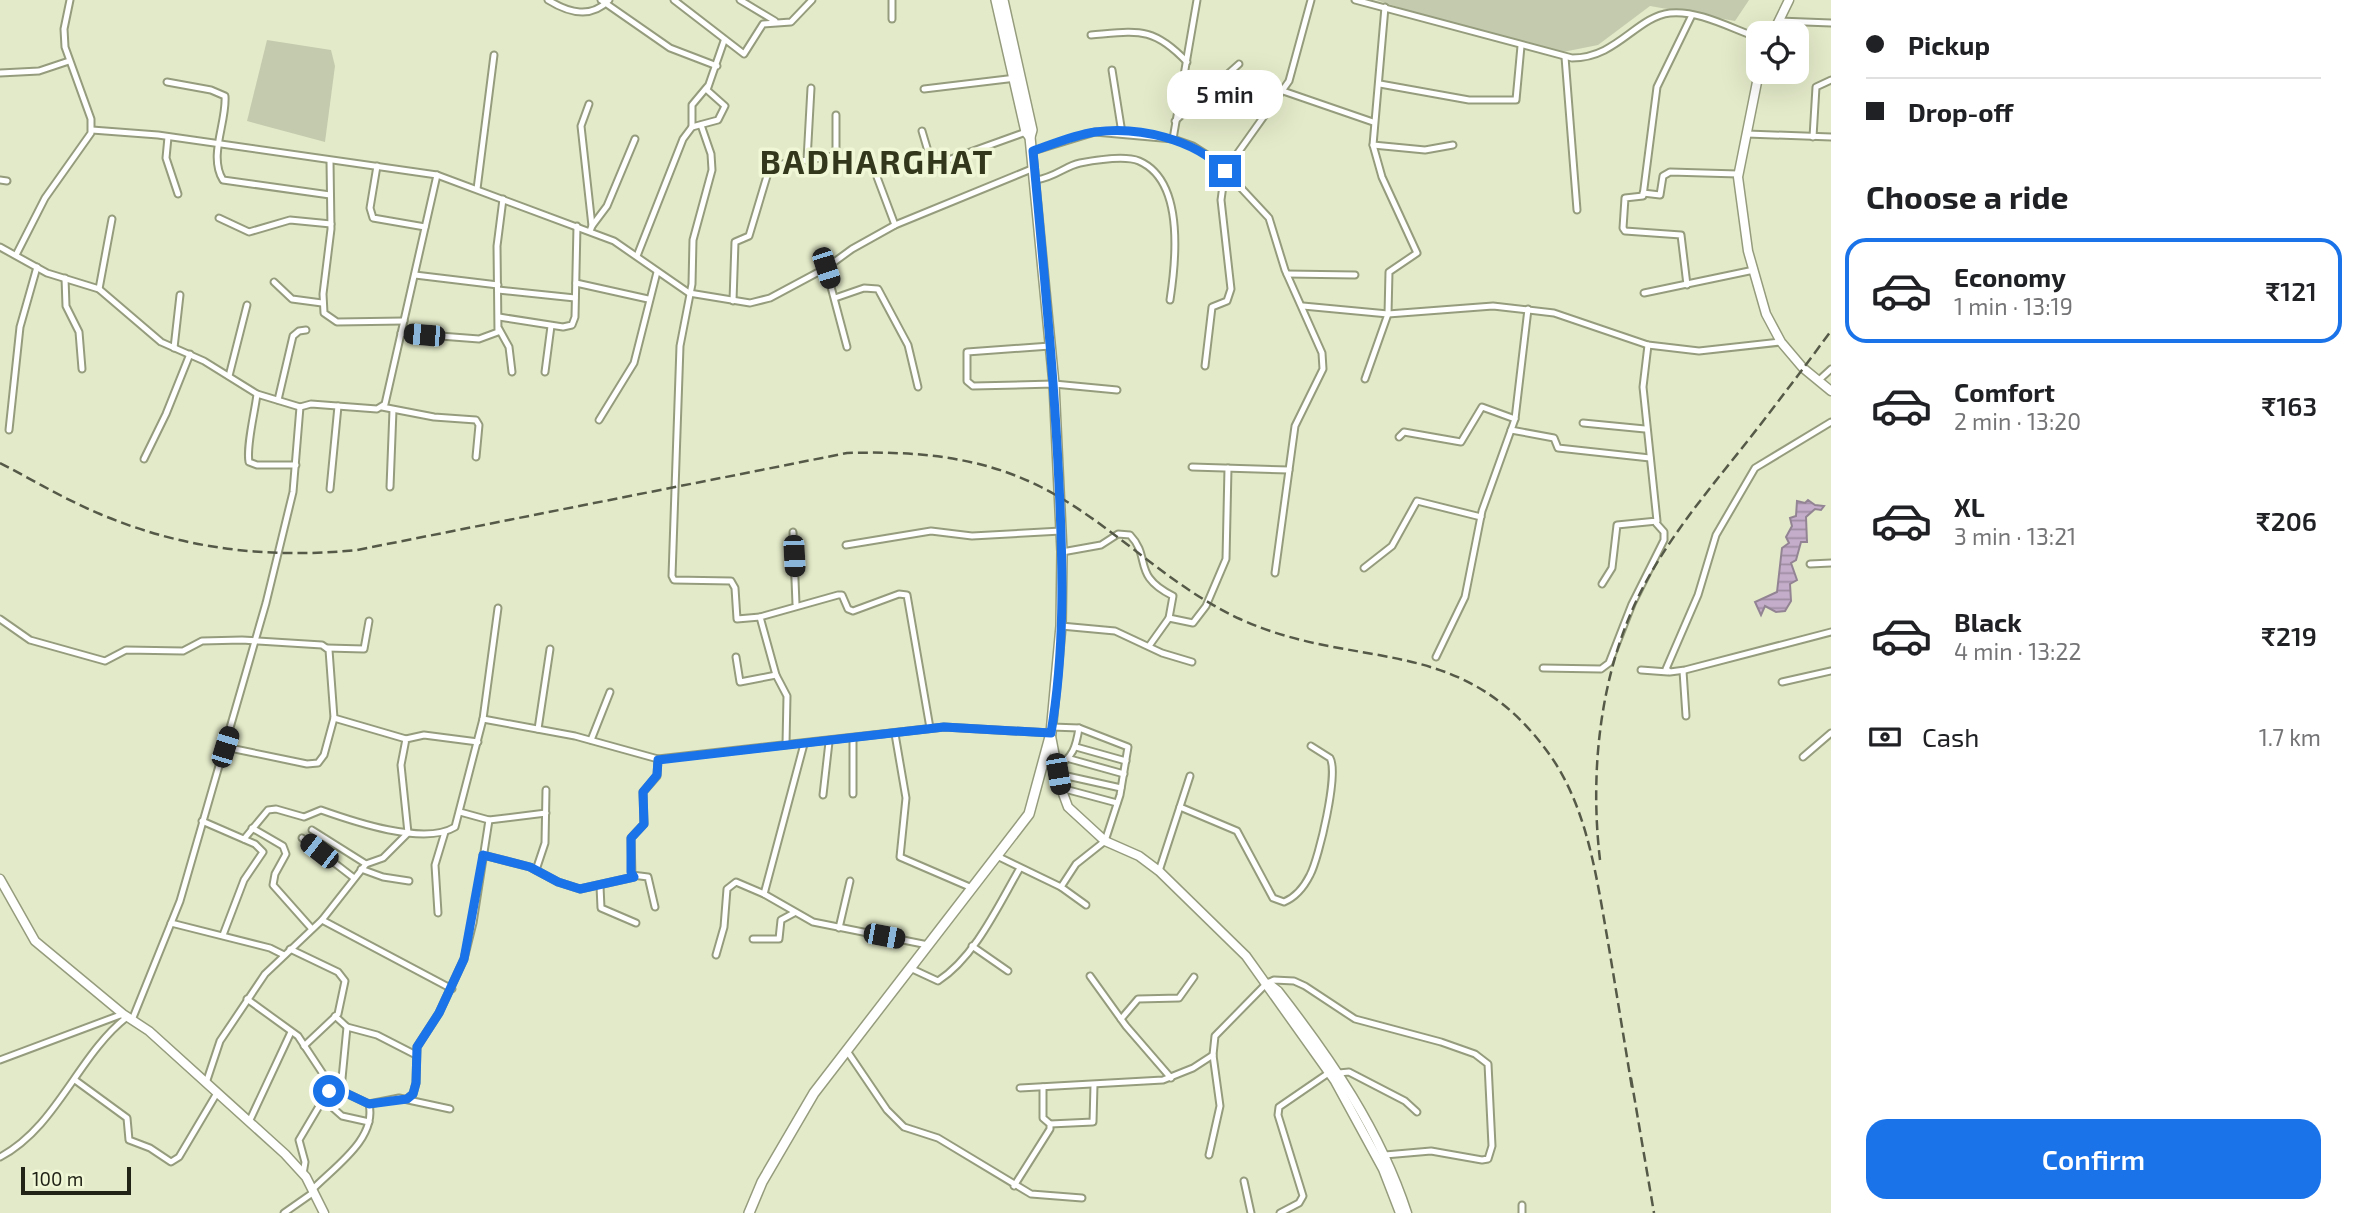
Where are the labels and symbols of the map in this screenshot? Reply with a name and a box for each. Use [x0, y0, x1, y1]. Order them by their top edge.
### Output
callout: 5 min [1167, 69, 1283, 118]
district label: BADHARGHAT [760, 141, 994, 181]
route end [1209, 155, 1241, 187]
car [810, 245, 843, 291]
car [403, 323, 446, 347]
car [783, 534, 806, 578]
car [209, 724, 242, 770]
car [1045, 751, 1072, 797]
car [296, 830, 343, 872]
car [862, 922, 907, 950]
route start [313, 1075, 345, 1107]
scale bar [21, 1164, 131, 1196]

